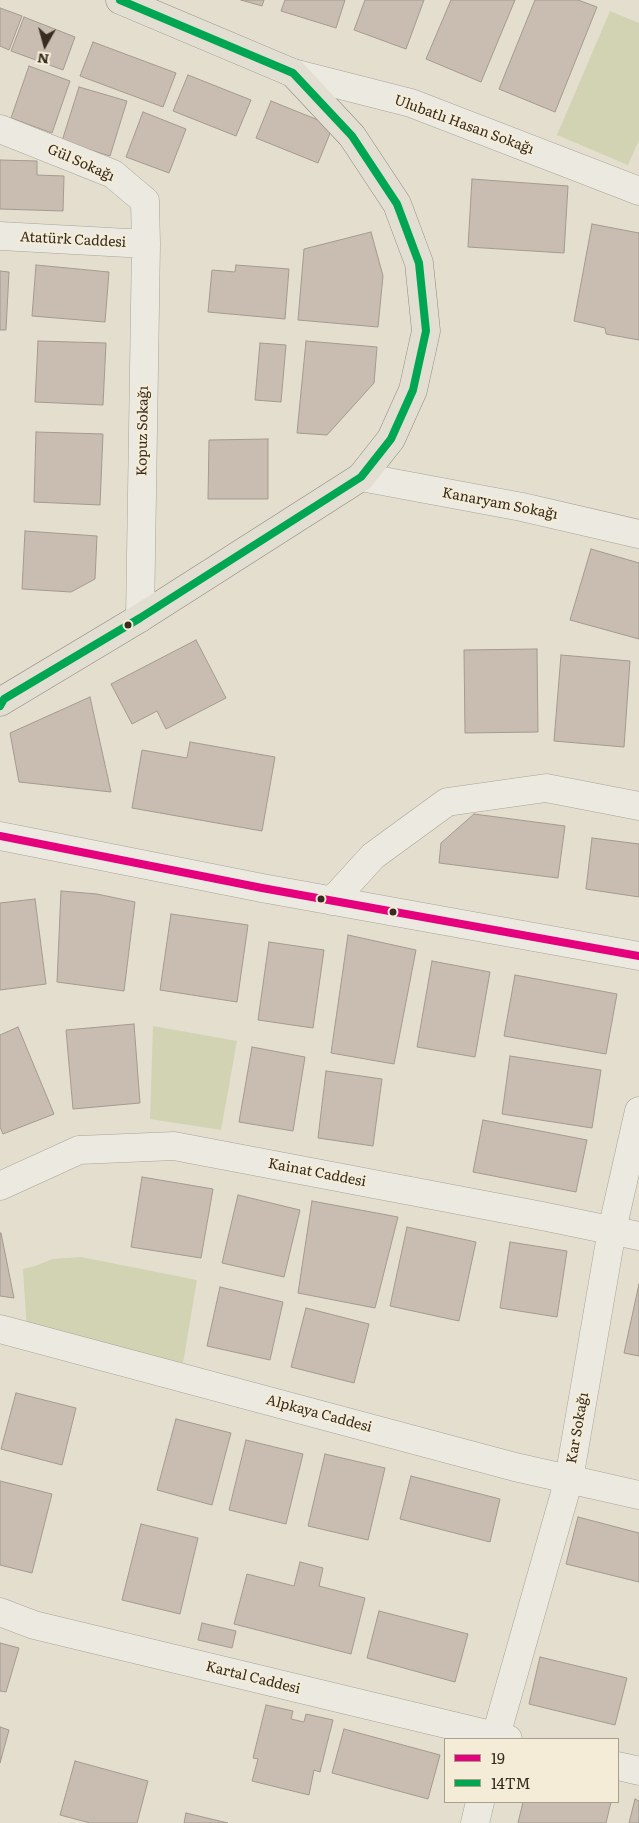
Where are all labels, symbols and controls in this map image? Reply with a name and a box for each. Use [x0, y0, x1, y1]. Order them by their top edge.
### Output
north arrow [20, 20, 70, 70]
text: N [36, 49, 50, 71]
street label: Ulubatlı Hasan Sokağı [392, 92, 536, 158]
street label: Gül Sokağı [45, 141, 117, 185]
street label: Atatürk Caddesi [19, 229, 127, 251]
street label: Kopuz Sokağı [134, 386, 152, 476]
street label: Kanaryam Sokağı [441, 485, 559, 523]
unlabelled marker [123, 620, 133, 630]
unlabelled marker [316, 894, 326, 904]
unlabelled marker [388, 907, 398, 917]
street label: Kainat Caddesi [267, 1155, 367, 1191]
street label: Kar Sokağı [563, 1391, 593, 1465]
street label: Alpkaya Caddesi [264, 1392, 374, 1436]
street label: Kartal Caddesi [204, 1658, 302, 1698]
legend [444, 1738, 619, 1803]
text: 19 [491, 1746, 505, 1769]
text: 14TM [491, 1771, 531, 1794]

